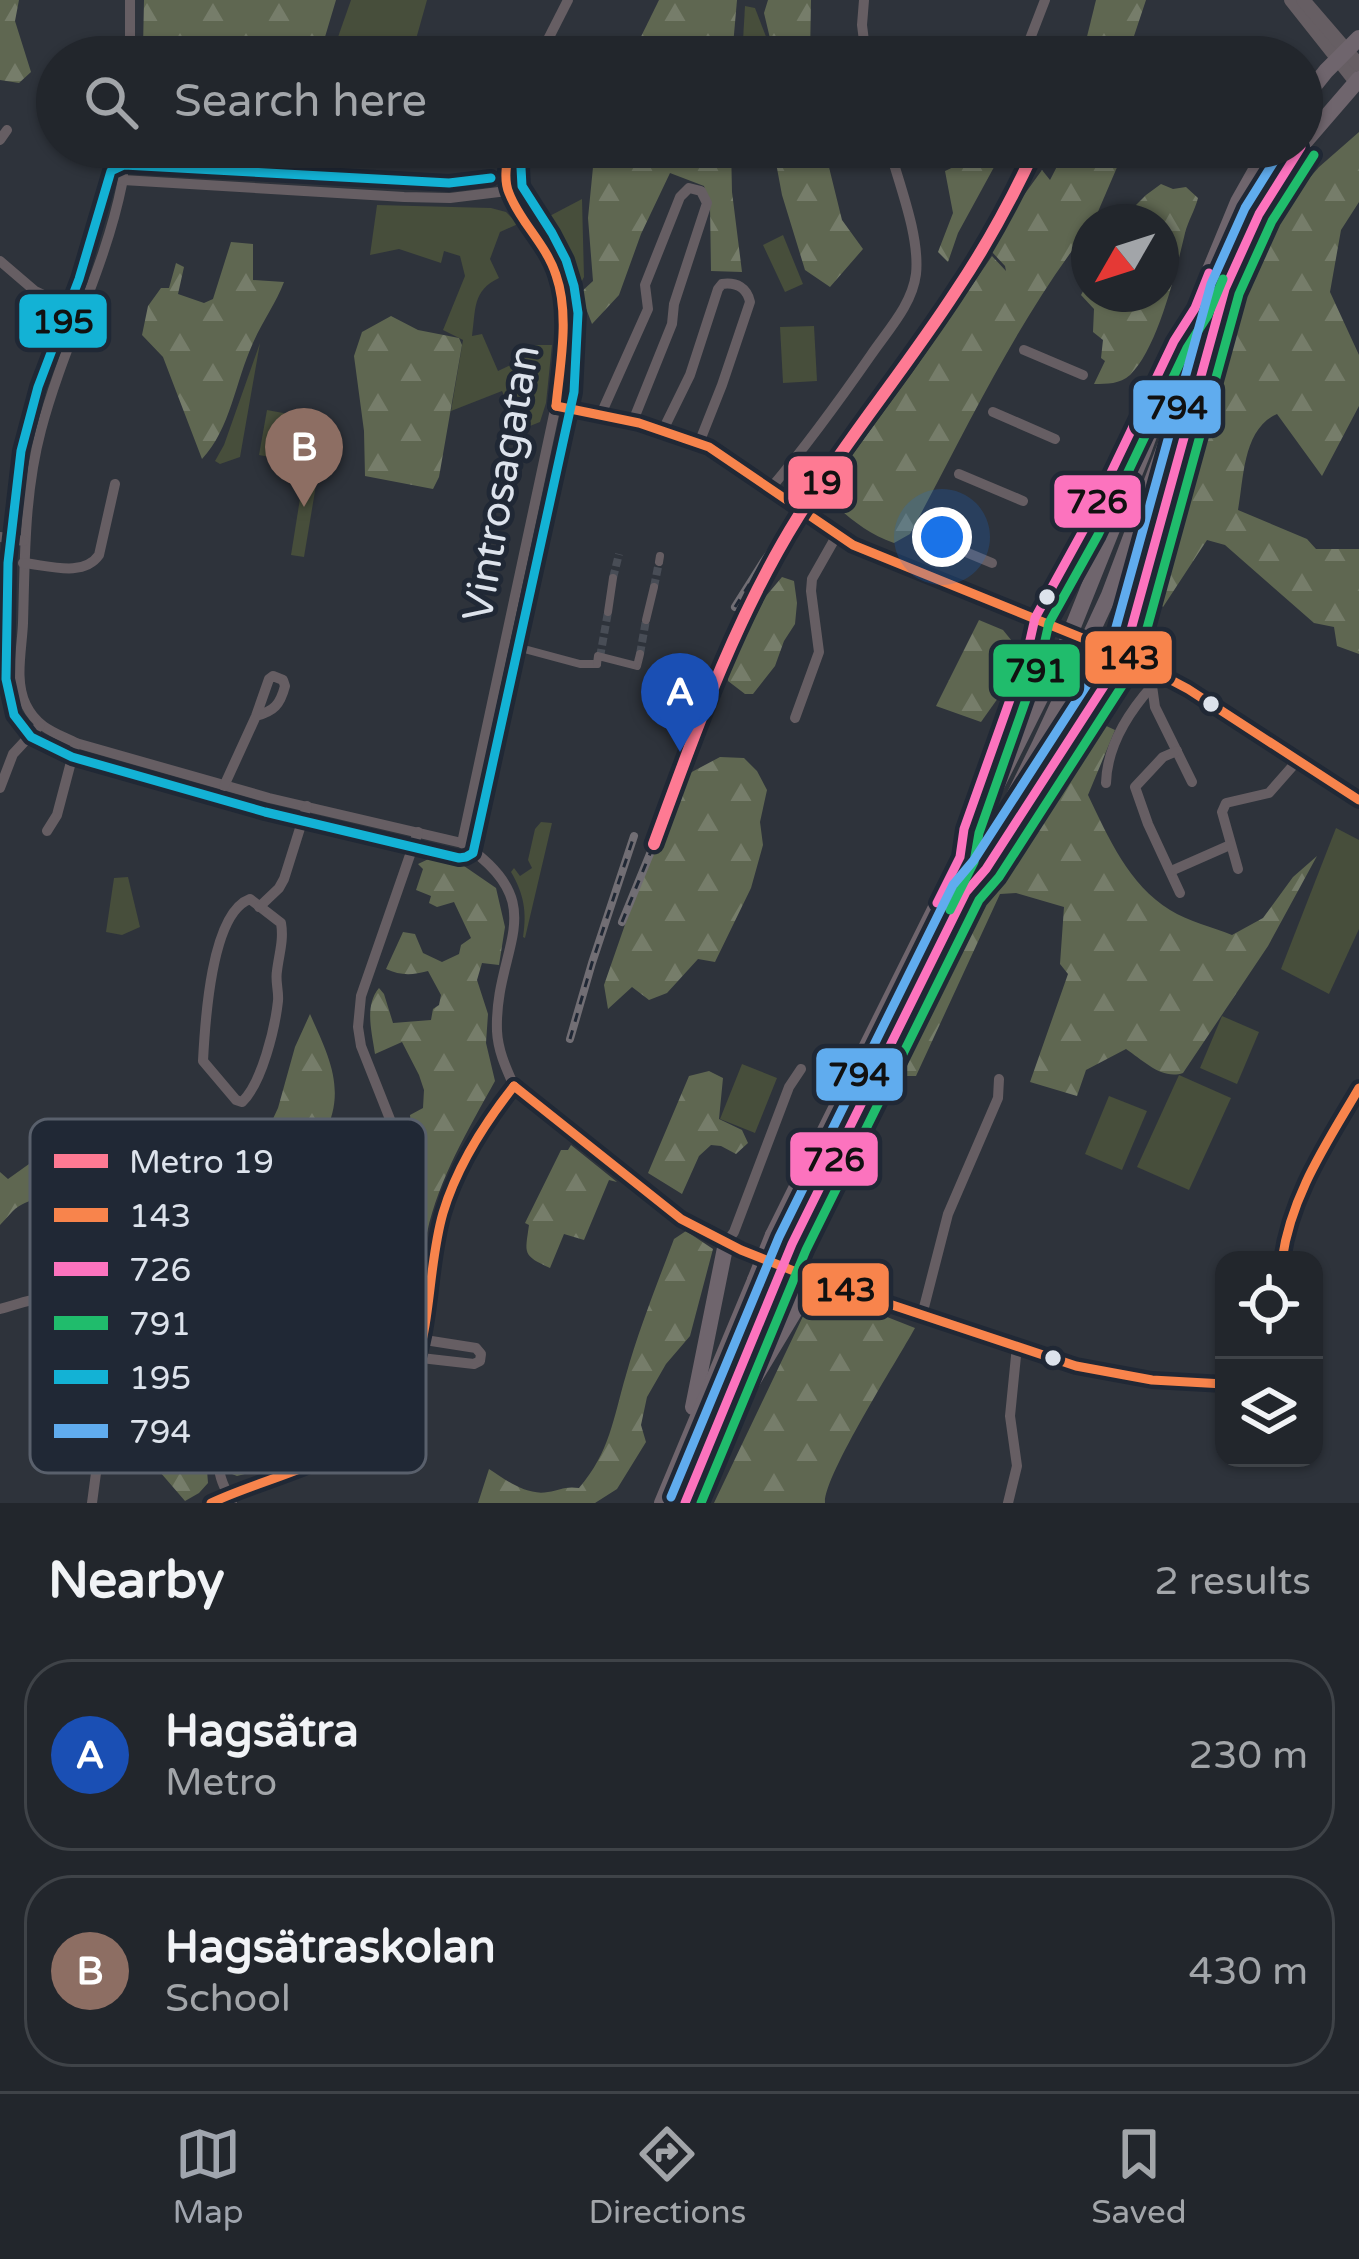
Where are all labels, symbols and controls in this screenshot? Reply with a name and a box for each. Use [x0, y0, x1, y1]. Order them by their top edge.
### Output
search box [36, 36, 1323, 168]
icon: search [78, 69, 144, 135]
text: Search here [174, 75, 427, 129]
north arrow [1071, 204, 1179, 312]
line badge: 195 [17, 292, 109, 350]
text: 195 [32, 303, 94, 342]
street label: Vintrosagatan [452, 341, 551, 626]
line badge: 794 [1131, 378, 1223, 436]
text: 794 [1146, 389, 1208, 428]
pin: B [265, 408, 343, 507]
line badge: 19 [786, 454, 855, 511]
text: 19 [800, 464, 842, 503]
line badge: 726 [1052, 473, 1143, 530]
text: 726 [1066, 483, 1128, 522]
your location [912, 507, 972, 567]
unlabelled marker [1036, 586, 1058, 608]
line badge: 143 [1083, 629, 1174, 686]
text: 143 [1098, 639, 1160, 678]
line badge: 791 [991, 642, 1082, 699]
text: 791 [1005, 652, 1067, 691]
pin: A [641, 653, 719, 752]
unlabelled marker [1200, 693, 1222, 715]
line badge: 794 [814, 1046, 905, 1103]
text: 794 [828, 1056, 890, 1095]
legend [30, 1119, 426, 1473]
line badge: 726 [788, 1130, 880, 1188]
text: 726 [803, 1141, 865, 1180]
text: Metro 19 [129, 1143, 274, 1182]
text: 143 [129, 1197, 191, 1236]
text: 726 [129, 1251, 191, 1290]
map controls [1215, 1251, 1323, 1467]
button: locate [1215, 1251, 1323, 1359]
line badge: 143 [800, 1261, 891, 1318]
text: 143 [814, 1271, 876, 1310]
text: 791 [129, 1305, 191, 1344]
unlabelled marker [1042, 1347, 1064, 1369]
text: 195 [129, 1359, 191, 1398]
button: layers [1215, 1359, 1323, 1467]
text: 794 [129, 1413, 191, 1452]
text: Nearby [48, 1550, 225, 1612]
text: 2 results [1154, 1558, 1311, 1605]
text: Hagsätra [165, 1705, 359, 1759]
text: A [75, 1732, 105, 1779]
text: 230 m [1189, 1732, 1308, 1779]
text: Metro [165, 1759, 277, 1806]
text: Hagsätraskolan [165, 1921, 496, 1975]
text: B [76, 1948, 104, 1995]
text: 430 m [1189, 1948, 1308, 1995]
text: School [165, 1975, 291, 2022]
tab: Map [172, 2121, 244, 2232]
tab: Directions [588, 2121, 746, 2232]
tab: Saved [1091, 2121, 1187, 2232]

